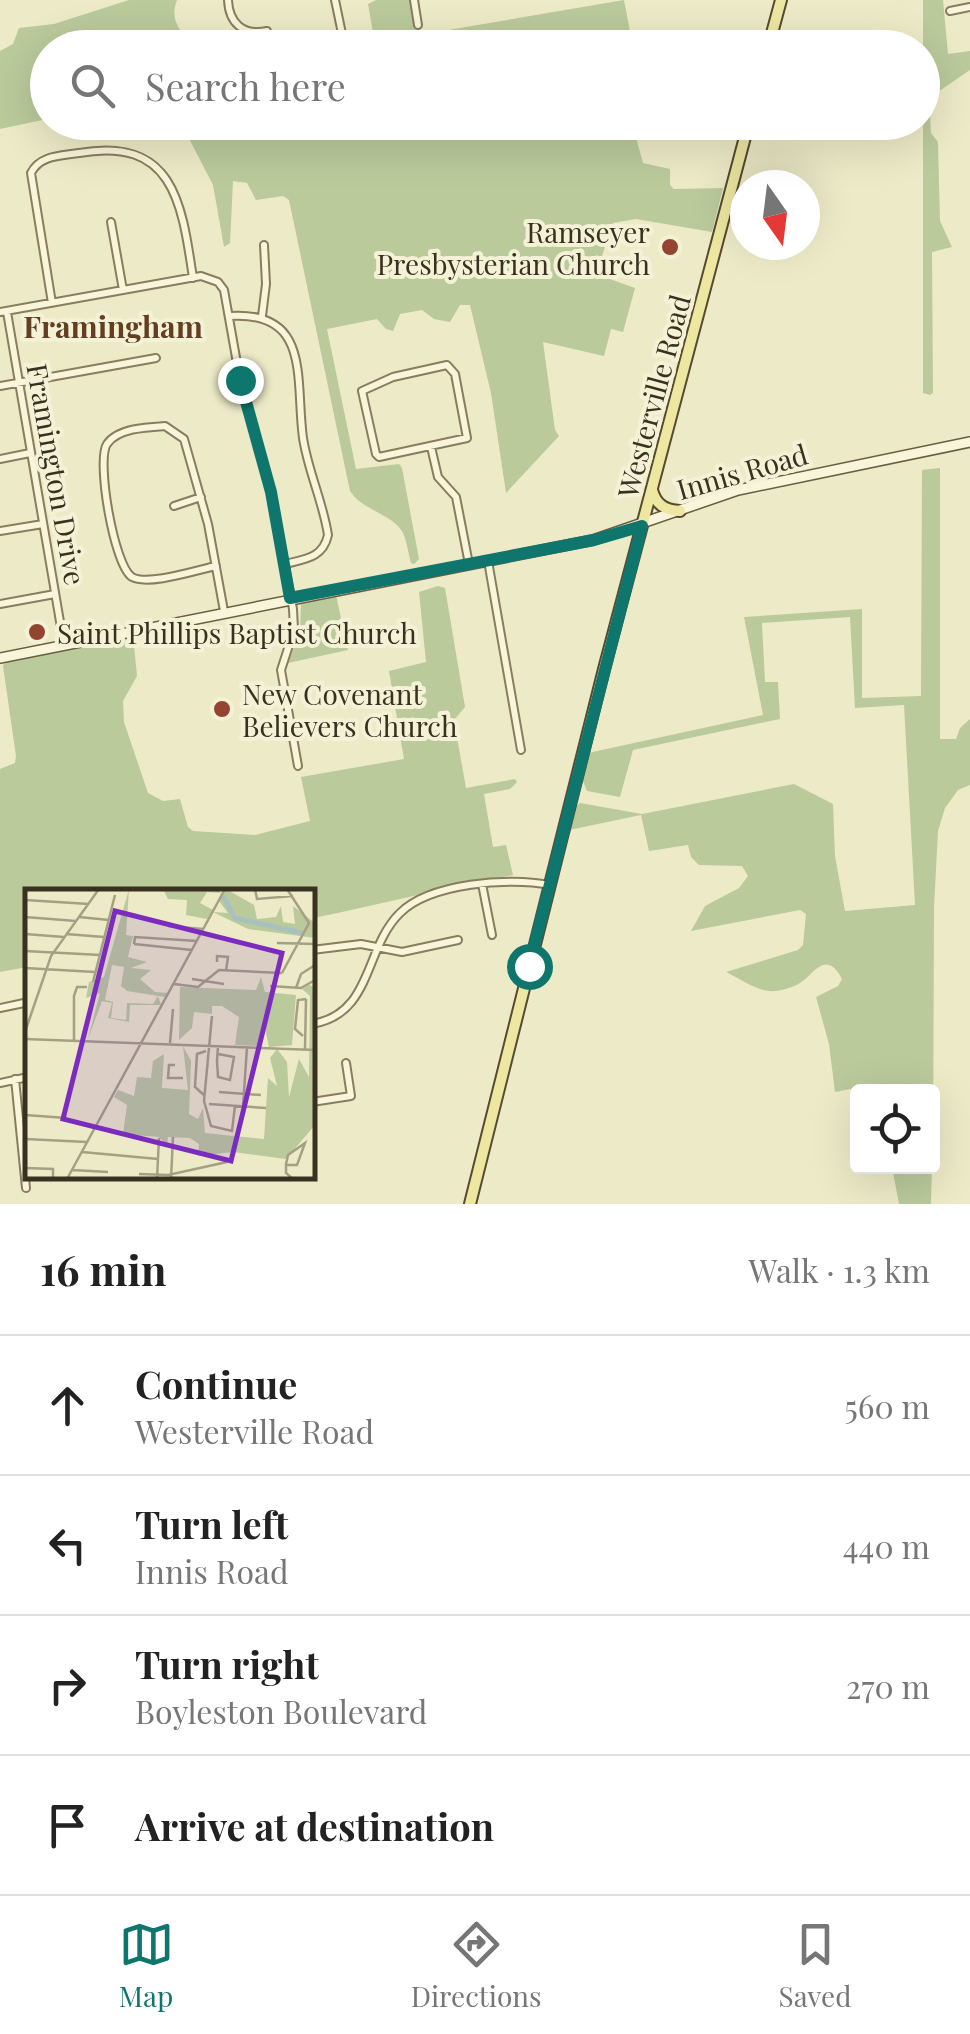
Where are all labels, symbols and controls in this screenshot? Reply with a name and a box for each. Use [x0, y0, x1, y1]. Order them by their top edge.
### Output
search box [30, 30, 940, 140]
icon: search [65, 58, 120, 113]
text: Search here [145, 60, 346, 111]
north arrow [730, 170, 820, 260]
place label: Ramseyer Presbysterian Church [377, 213, 651, 282]
marker: Ramseyer Presbysterian Church [659, 236, 681, 258]
street label: Westerville Road [608, 290, 698, 503]
district label: Framingham [23, 306, 203, 346]
route end [218, 358, 264, 404]
street label: Framington Drive [19, 360, 95, 588]
street label: Innis Road [672, 435, 812, 507]
place label: Saint Phillips Baptist Church [57, 614, 417, 651]
marker: Saint Phillips Baptist Church [26, 621, 48, 643]
place label: New Covenant Believers Church [242, 675, 458, 744]
marker: New Covenant Believers Church [211, 698, 233, 720]
inset map [25, 889, 315, 1179]
route start [507, 944, 553, 990]
map controls [850, 1084, 940, 1174]
button: locate [850, 1084, 940, 1174]
text: 16 min [40, 1241, 166, 1297]
text: Walk · 1.3 km [749, 1248, 930, 1291]
text: Continue [135, 1358, 297, 1409]
icon: ahead [40, 1378, 95, 1433]
text: 560 m [845, 1384, 930, 1427]
text: Westerville Road [135, 1409, 374, 1452]
text: Turn left [135, 1498, 288, 1549]
icon: left [40, 1518, 95, 1573]
text: 440 m [843, 1524, 930, 1567]
text: Innis Road [135, 1549, 289, 1592]
text: Turn right [135, 1638, 319, 1689]
icon: right [40, 1658, 95, 1713]
text: 270 m [846, 1664, 930, 1707]
text: Boyleston Boulevard [135, 1689, 427, 1732]
icon: arrive [40, 1798, 95, 1853]
text: Arrive at destination [135, 1800, 494, 1851]
tab: Map [119, 1917, 174, 2014]
tab: Directions [411, 1917, 541, 2014]
tab: Saved [779, 1917, 851, 2014]

